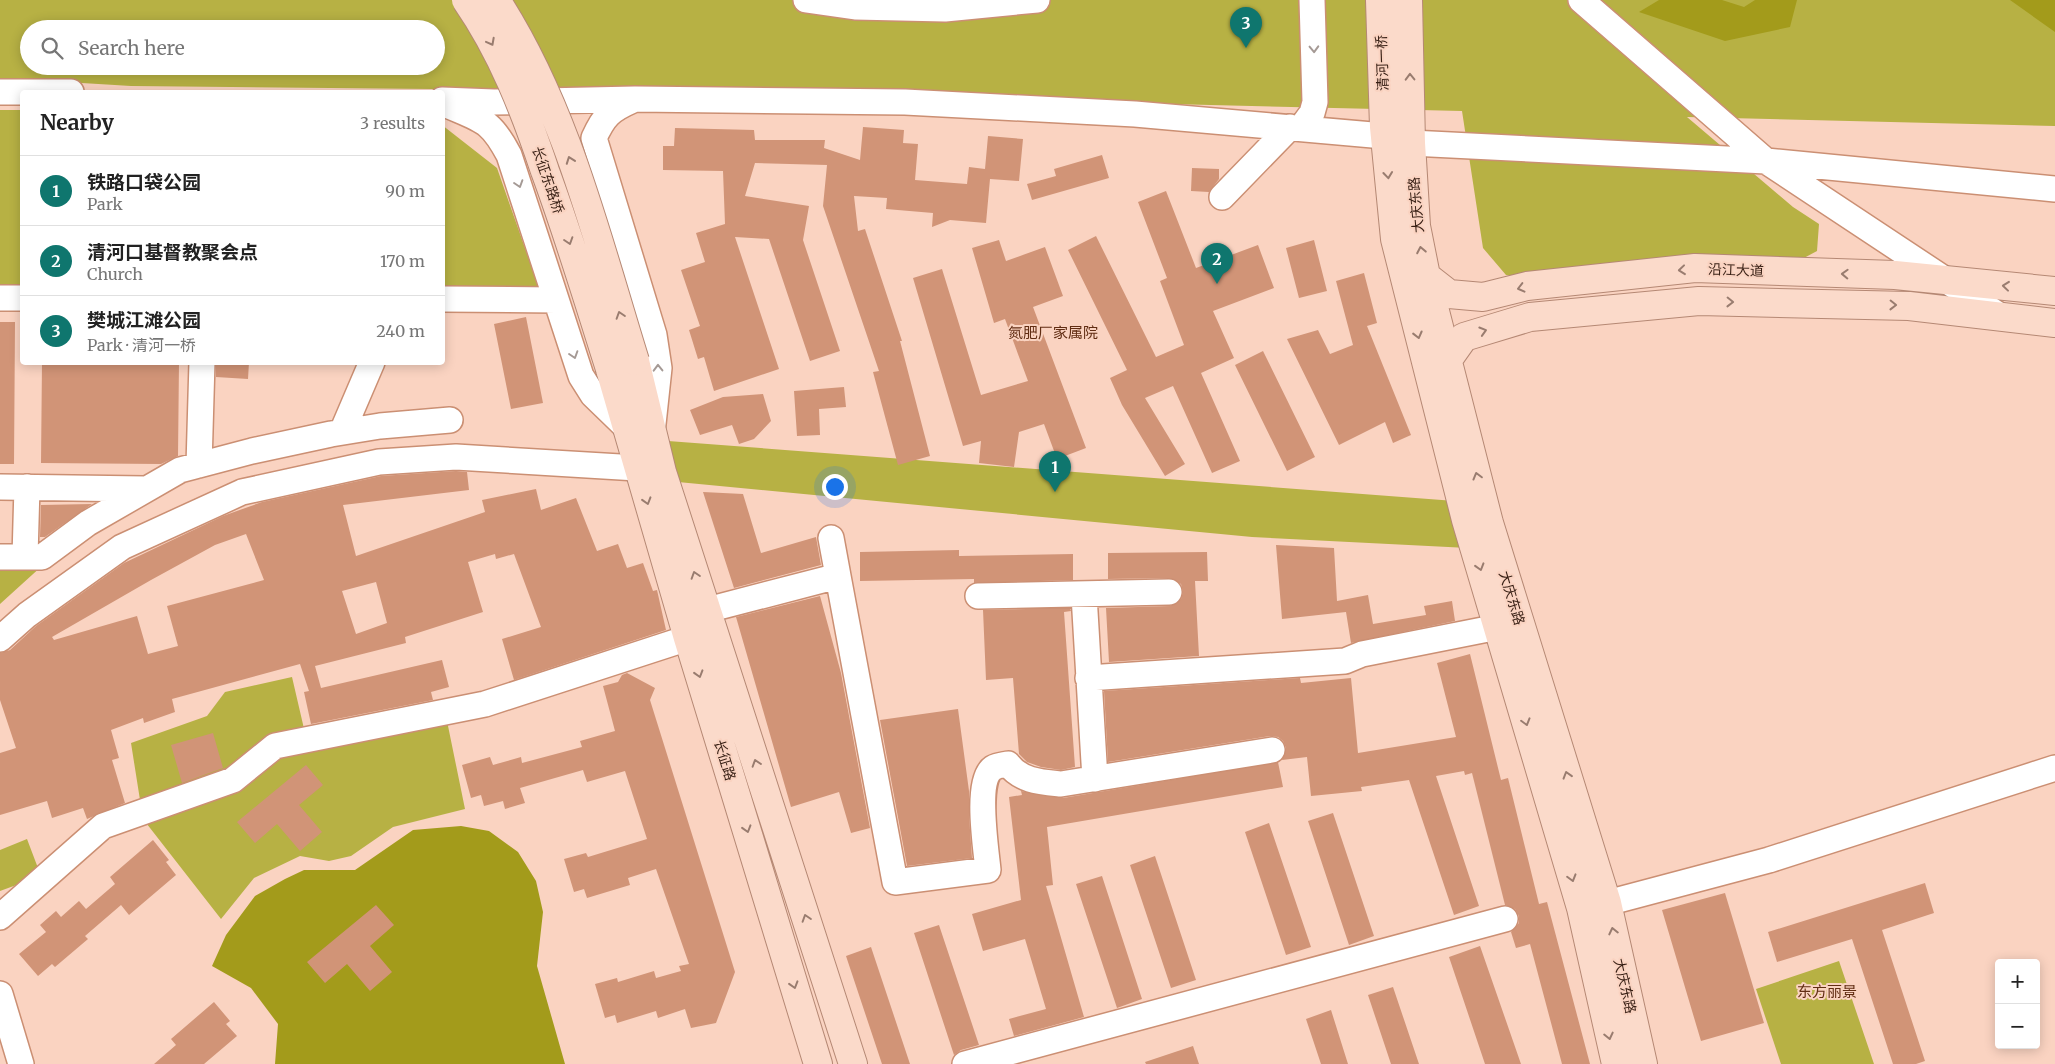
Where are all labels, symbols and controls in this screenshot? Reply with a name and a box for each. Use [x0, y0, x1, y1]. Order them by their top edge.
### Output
pin: 3 [1230, 7, 1262, 48]
search box [20, 20, 445, 75]
icon: search [38, 34, 66, 62]
street label: 清河一桥 [1372, 35, 1392, 91]
text: Search here [78, 36, 185, 60]
one-way arrow [485, 37, 495, 46]
one-way arrow [1308, 45, 1319, 53]
one-way arrow [1405, 73, 1415, 80]
text: Nearby [40, 109, 114, 136]
text: 3 results [360, 113, 425, 133]
street label: 长征东路桥 [528, 144, 568, 216]
one-way arrow [566, 156, 576, 165]
text: 铁路口袋公园 [87, 170, 201, 194]
one-way arrow [1382, 172, 1393, 180]
street label: 大庆东路 [1405, 176, 1427, 234]
one-way arrow [513, 179, 523, 188]
text: 1 [52, 181, 60, 201]
text: 90 m [385, 181, 425, 201]
text: Park [87, 194, 123, 214]
one-way arrow [563, 237, 573, 245]
text: 清河口基督教聚会点 [87, 240, 258, 264]
pin: 2 [1201, 243, 1233, 284]
one-way arrow [1416, 246, 1427, 255]
text: 2 [51, 251, 61, 271]
text: 170 m [380, 251, 425, 271]
street label: 沿江大道 [1708, 260, 1764, 280]
text: Church [87, 264, 143, 284]
one-way arrow [1678, 264, 1686, 275]
one-way arrow [1840, 268, 1848, 279]
one-way arrow [2002, 281, 2010, 292]
one-way arrow [1517, 282, 1525, 292]
one-way arrow [1727, 297, 1735, 307]
one-way arrow [1889, 300, 1897, 311]
text: 樊城江滩公园 [87, 308, 201, 332]
one-way arrow [616, 311, 626, 319]
text: 3 [51, 321, 61, 341]
text: 240 m [376, 321, 425, 341]
district label: 氮肥厂家属院 [1008, 323, 1098, 342]
one-way arrow [1478, 327, 1487, 337]
one-way arrow [1412, 330, 1422, 338]
text: Park · 清河一桥 [87, 335, 196, 355]
one-way arrow [569, 350, 579, 359]
one-way arrow [653, 364, 663, 372]
pin: 1 [1039, 451, 1071, 492]
one-way arrow [1472, 471, 1483, 480]
your location [822, 474, 848, 500]
one-way arrow [642, 497, 652, 505]
one-way arrow [1474, 562, 1484, 570]
street label: 大庆东路 [1495, 569, 1529, 627]
one-way arrow [691, 571, 701, 580]
one-way arrow [693, 669, 703, 677]
one-way arrow [1521, 718, 1531, 726]
street label: 长征路 [710, 737, 740, 783]
one-way arrow [751, 759, 761, 768]
one-way arrow [1563, 772, 1573, 780]
one-way arrow [741, 825, 751, 833]
one-way arrow [1567, 874, 1577, 882]
one-way arrow [801, 914, 811, 922]
one-way arrow [1608, 927, 1619, 936]
street label: 大庆东路 [1610, 957, 1640, 1015]
map controls [1995, 959, 2040, 1049]
button: + [1995, 959, 2040, 1004]
one-way arrow [789, 980, 799, 988]
district label: 东方丽景 [1797, 982, 1857, 1001]
button: − [1995, 1004, 2040, 1049]
one-way arrow [1604, 1032, 1614, 1041]

